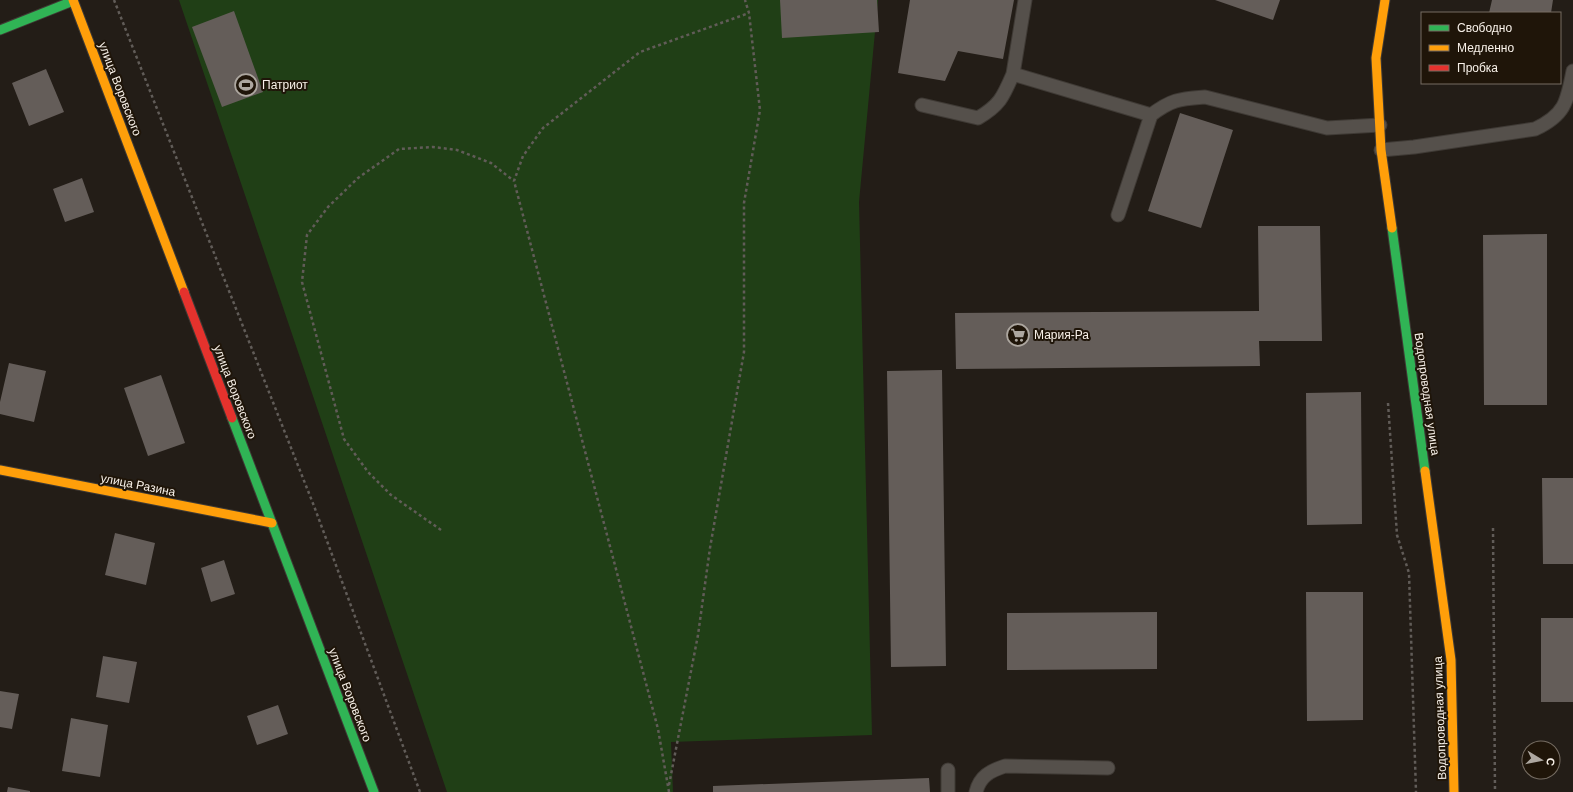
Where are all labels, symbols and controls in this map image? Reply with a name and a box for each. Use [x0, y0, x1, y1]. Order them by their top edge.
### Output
legend [1421, 12, 1561, 84]
text: Свободно [1457, 21, 1512, 35]
street label: улица Воровского [96, 40, 144, 138]
text: Медленно [1457, 41, 1514, 55]
text: Пробка [1457, 61, 1498, 75]
sports icon: Патриот [233, 72, 259, 98]
place label: Патриот [262, 78, 308, 92]
supermarket icon: Мария-Ра [1005, 322, 1031, 348]
place label: Мария-Ра [1034, 328, 1089, 342]
street label: Водопроводная улица [1411, 332, 1443, 457]
street label: улица Воровского [211, 343, 259, 441]
street label: улица Разина [99, 471, 177, 499]
street label: улица Воровского [326, 646, 374, 744]
street label: Водопроводная улица [1431, 656, 1449, 780]
north arrow [1521, 740, 1561, 780]
text: С [1544, 757, 1557, 767]

